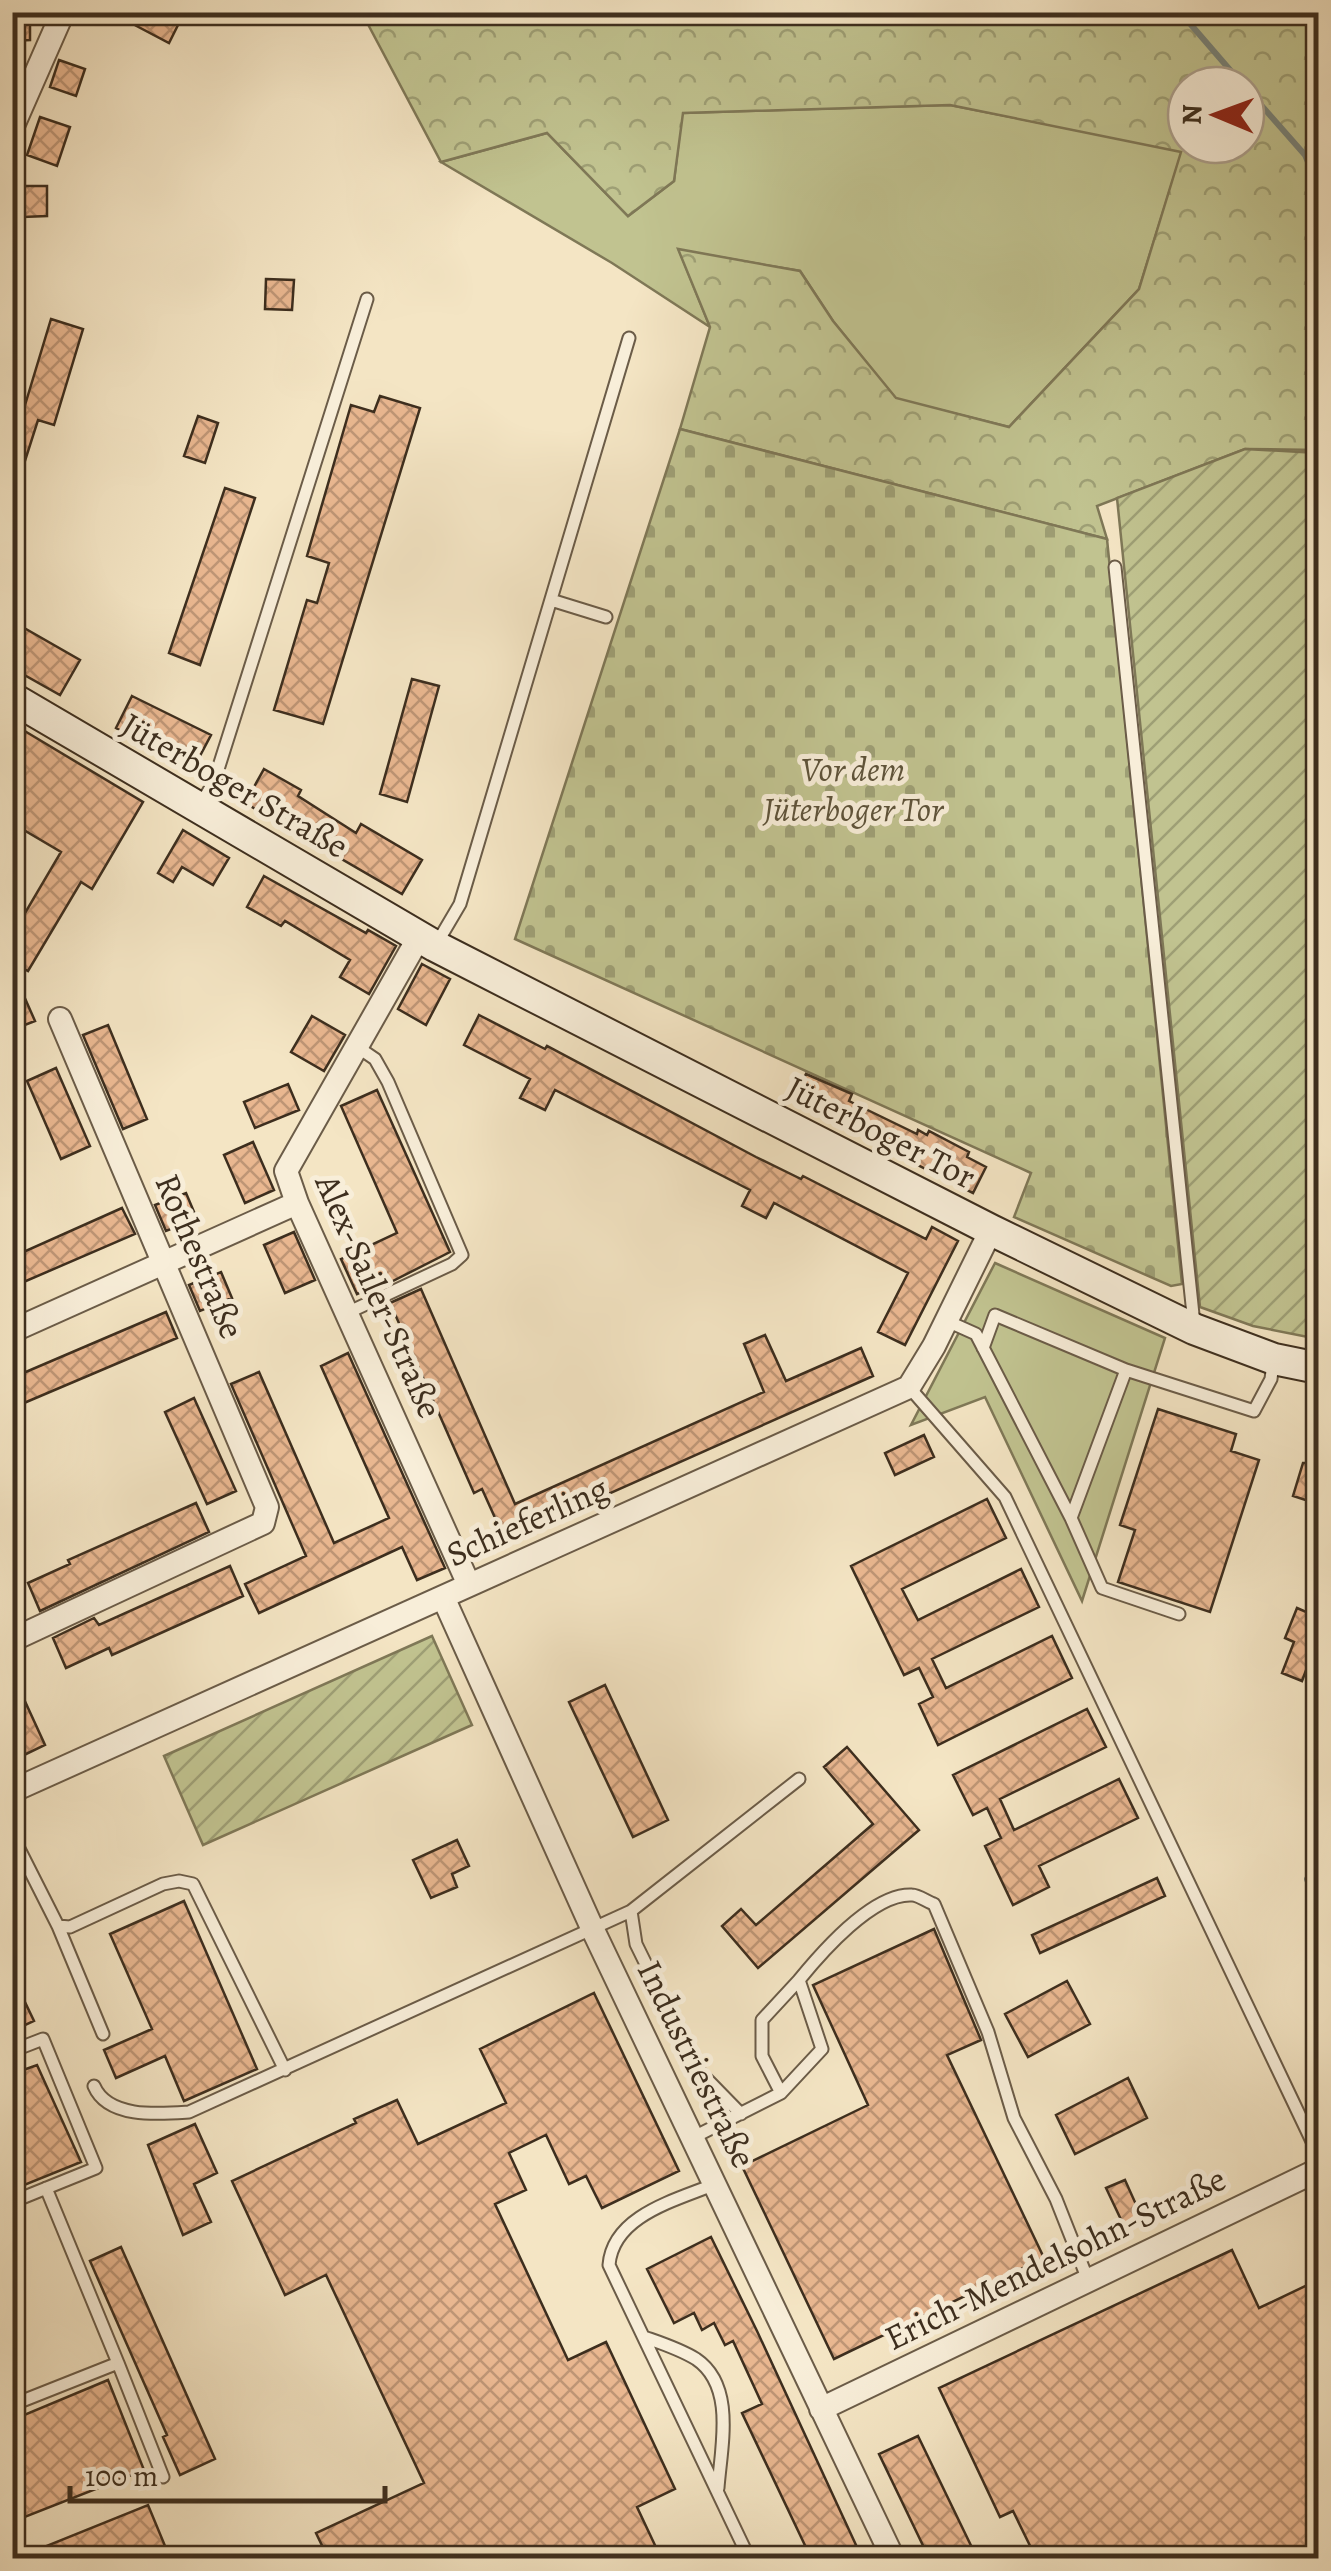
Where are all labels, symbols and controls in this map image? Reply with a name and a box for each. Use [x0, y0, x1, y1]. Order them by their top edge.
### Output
north arrow [1166, 65, 1266, 165]
text: N [1173, 104, 1211, 125]
street label: Jüterboger Straße [113, 701, 357, 869]
park label: Vor dem Jüterboger Tor [762, 745, 945, 833]
street label: Jüterboger Tor [778, 1064, 984, 1200]
street label: Rothestraße [144, 1166, 256, 1346]
street label: Alex-Sailer-Straße [303, 1166, 454, 1426]
street label: Schieferling [439, 1464, 616, 1578]
street label: Industriestraße [626, 1952, 768, 2176]
street label: Erich-Mendelsohn-Straße [876, 2154, 1234, 2362]
scale bar [70, 2441, 385, 2503]
text: 100 m [85, 2456, 158, 2496]

